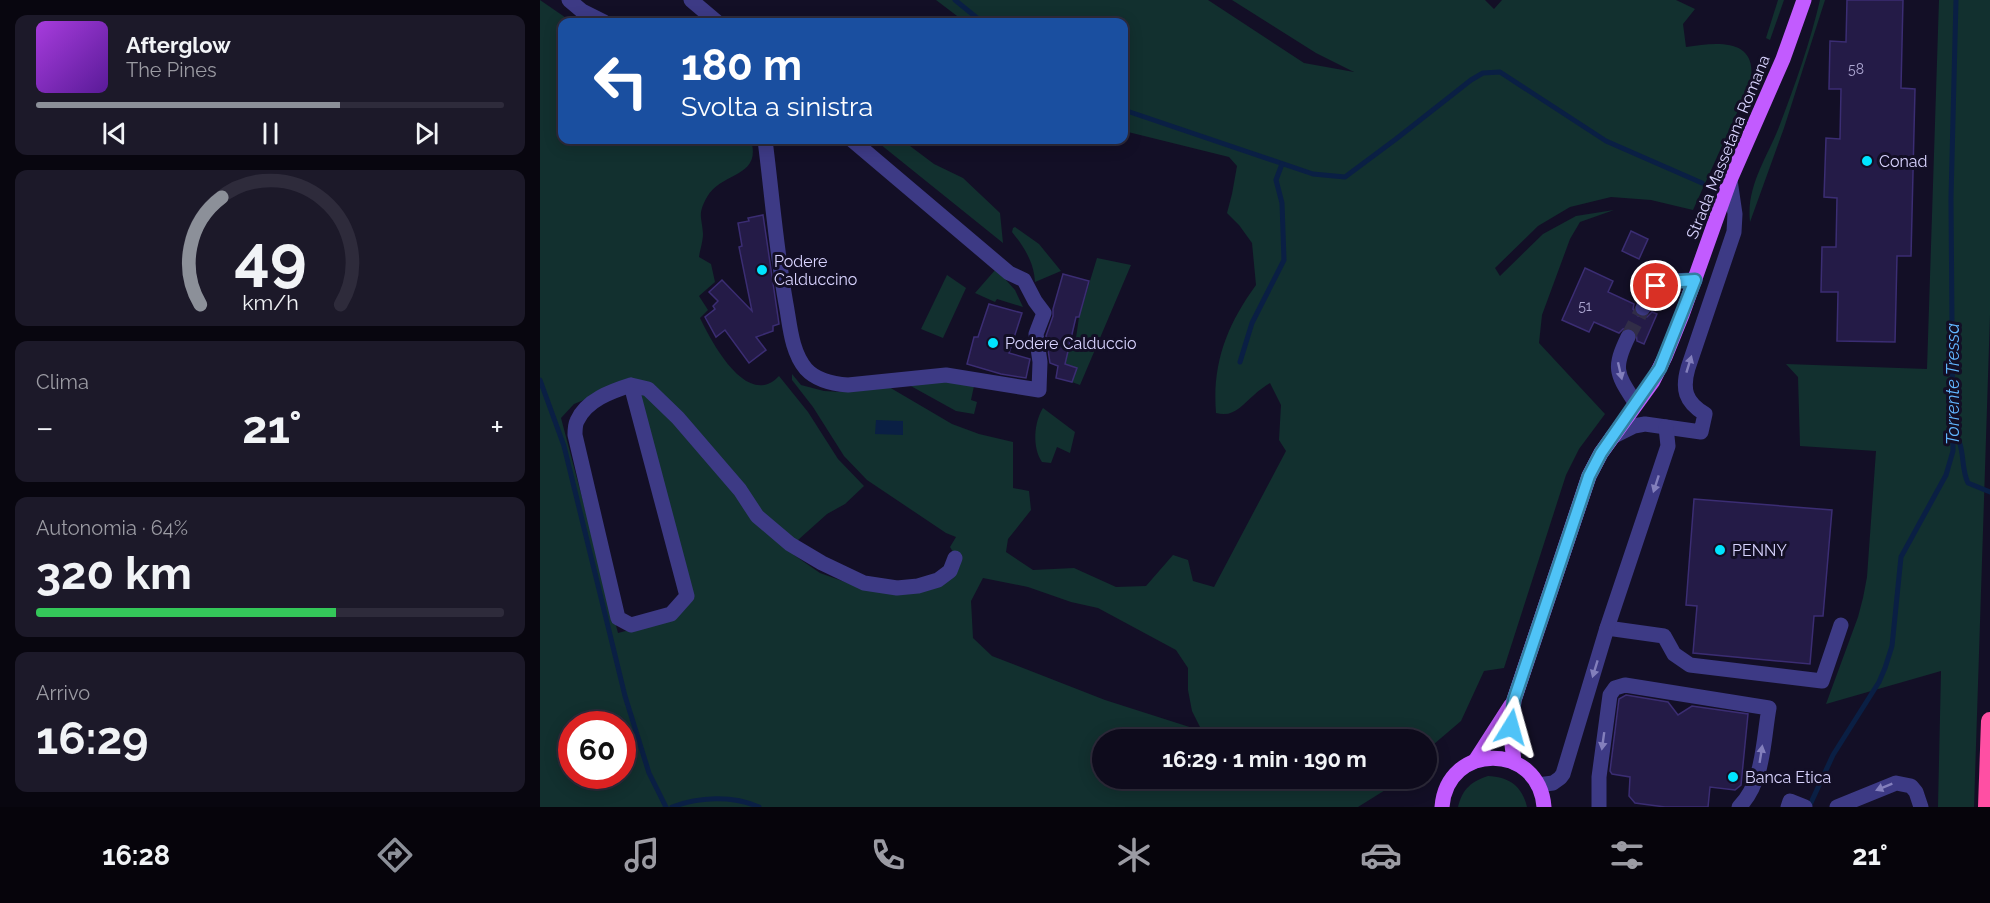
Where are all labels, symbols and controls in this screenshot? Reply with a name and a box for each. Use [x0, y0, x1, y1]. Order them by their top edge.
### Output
text: Afterglow [126, 32, 231, 58]
text: 180 m [681, 41, 802, 90]
icon: left [582, 42, 660, 120]
street label: Strada Massetana Romana [1682, 52, 1774, 242]
text: The Pines [126, 58, 217, 82]
house number: 58 [1848, 61, 1864, 77]
text: Svolta a sinistra [681, 91, 873, 122]
icon: previous [98, 117, 131, 150]
icon: pause [254, 117, 287, 150]
icon: next [410, 117, 443, 150]
place label: Conad [1879, 152, 1928, 171]
marker: Conad [1860, 154, 1874, 168]
text: 49 [234, 220, 306, 294]
place label: Podere Calduccino [774, 252, 857, 289]
pin [1630, 260, 1681, 311]
marker: Podere Calduccino [755, 263, 769, 277]
icon: arrive [1639, 269, 1672, 302]
text: km/h [242, 291, 298, 316]
house number: 51 [1578, 298, 1592, 314]
water label: Torrente Tressa [1942, 323, 1963, 445]
place label: Podere Calduccio [1005, 334, 1137, 353]
marker: Podere Calduccio [986, 336, 1000, 350]
one-way arrow [1685, 355, 1694, 373]
one-way arrow [1616, 362, 1625, 381]
text: Clima [36, 370, 89, 394]
text: 21° [242, 401, 302, 454]
text: − [36, 408, 54, 447]
text: + [490, 408, 504, 447]
one-way arrow [1651, 475, 1660, 493]
text: Autonomia · 64% [36, 516, 188, 540]
place label: PENNY [1732, 541, 1787, 560]
marker: PENNY [1713, 543, 1727, 557]
text: 320 km [36, 547, 192, 600]
one-way arrow [1589, 660, 1599, 678]
text: Arrivo [36, 681, 90, 705]
position arrow [1479, 695, 1543, 759]
speed limit sign: 60 [558, 711, 636, 789]
text: 16:29 [36, 712, 149, 765]
one-way arrow [1599, 732, 1608, 751]
one-way arrow [1757, 745, 1766, 764]
text: 16:29 · 1 min · 190 m [1162, 746, 1367, 772]
place label: Banca Etica [1745, 768, 1831, 787]
marker: Banca Etica [1726, 770, 1740, 784]
one-way arrow [1875, 782, 1893, 792]
icon: directions [374, 834, 416, 876]
icon: music [621, 834, 663, 876]
icon: phone [867, 834, 909, 876]
icon: climate [1113, 834, 1155, 876]
icon: car [1360, 834, 1402, 876]
icon: filters [1606, 834, 1648, 876]
text: 16:28 [102, 840, 170, 871]
text: 21° [1852, 840, 1888, 871]

